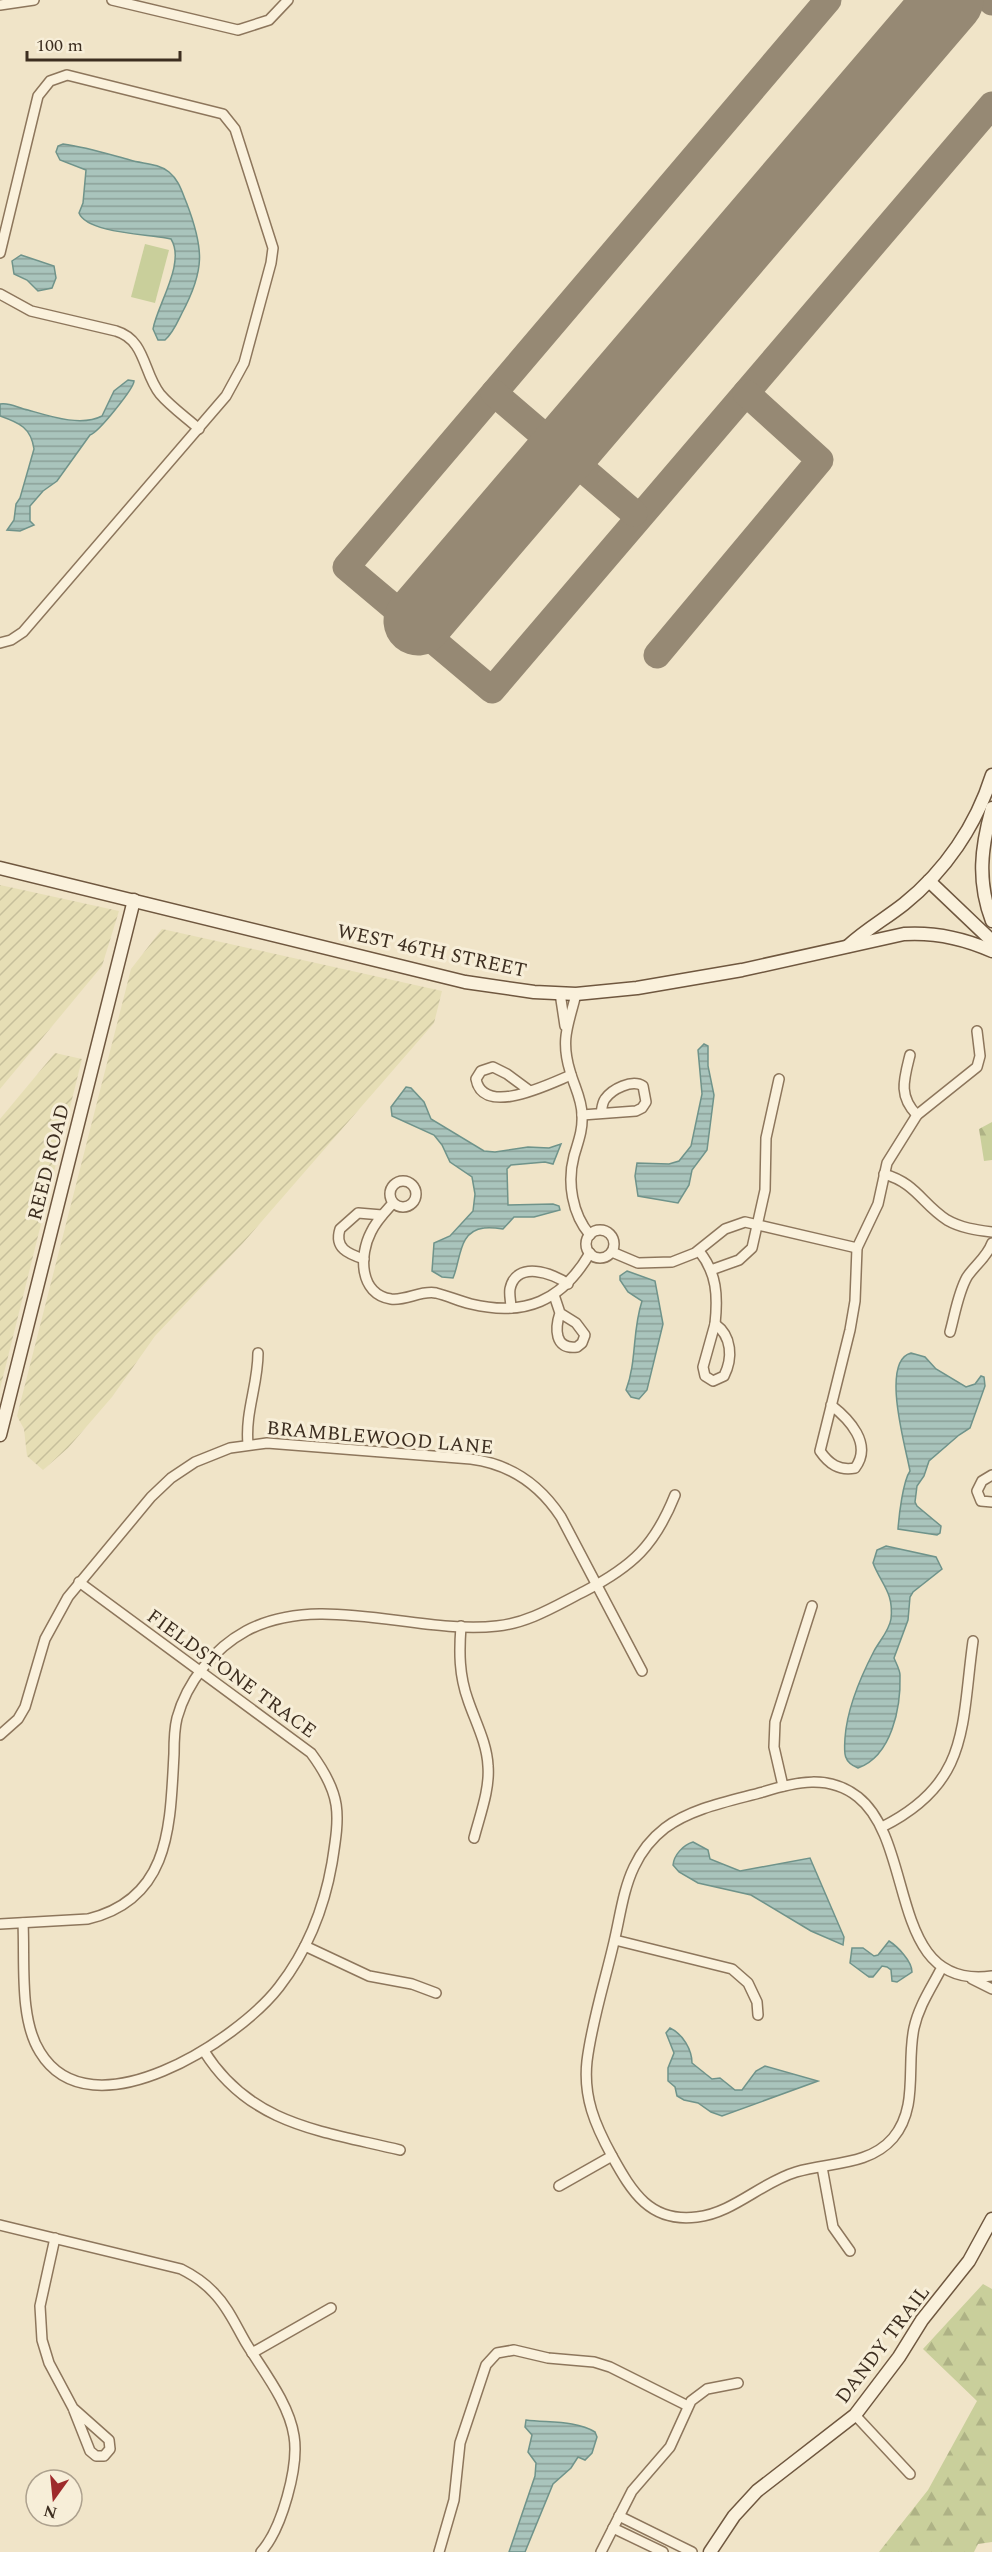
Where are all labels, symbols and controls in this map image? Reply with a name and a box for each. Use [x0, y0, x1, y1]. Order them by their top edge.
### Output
scale bar [27, 24, 180, 62]
text: 100 m [36, 32, 83, 59]
street label: WEST 46TH STREET [334, 916, 529, 986]
street label: REED ROAD [20, 1101, 78, 1224]
street label: BRAMBLEWOOD LANE [265, 1413, 495, 1463]
street label: FIELDSTONE TRACE [140, 1602, 323, 1746]
street label: DANDY TRAIL [828, 2279, 937, 2410]
north arrow [24, 2468, 84, 2528]
text: N [41, 2498, 60, 2525]

